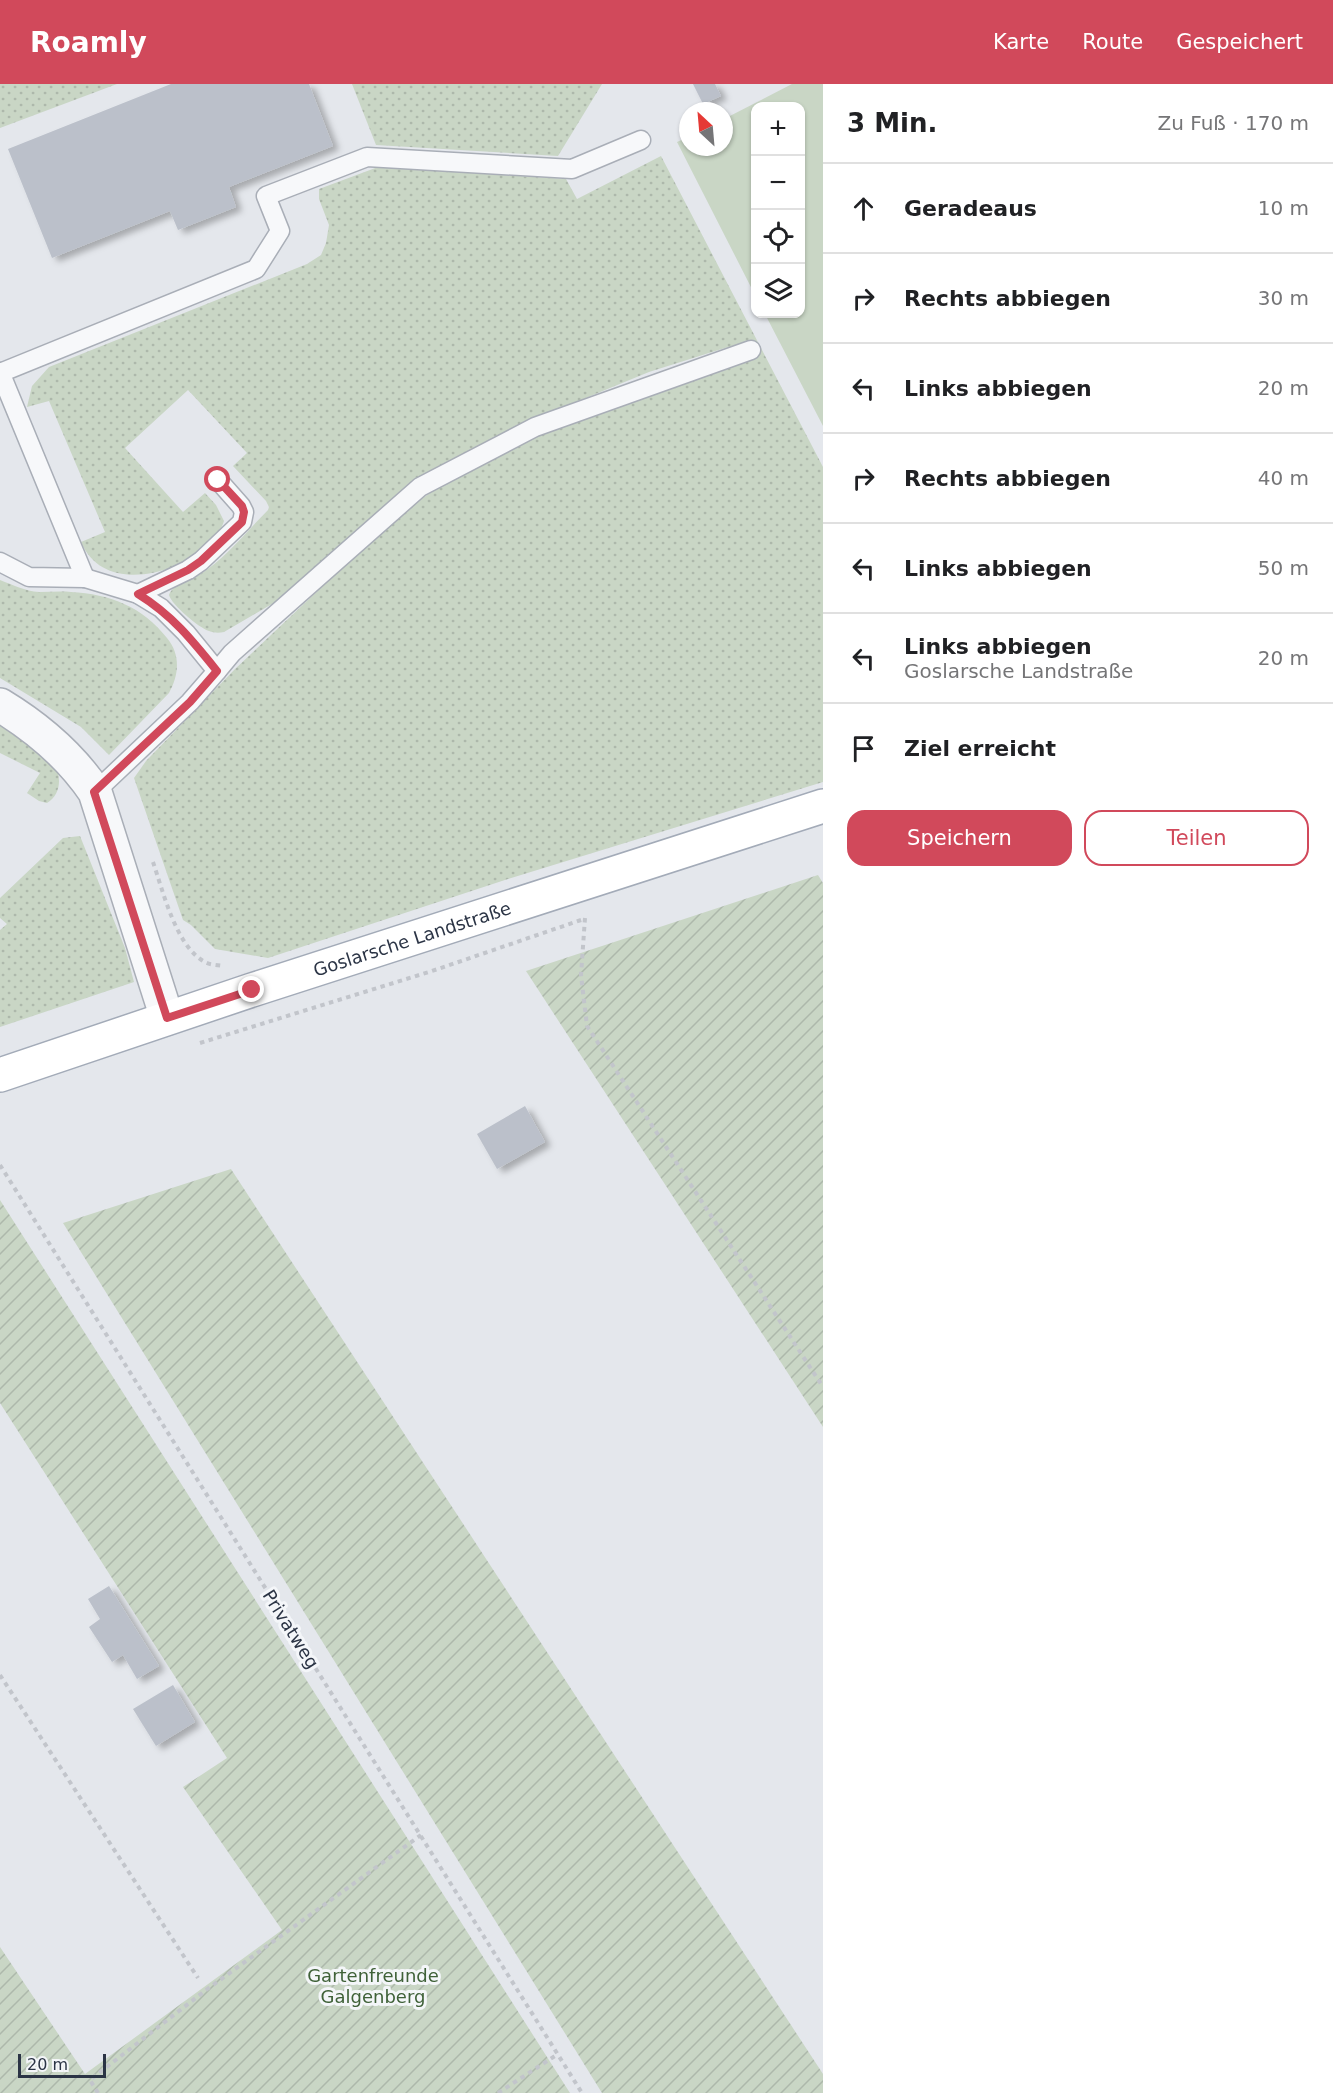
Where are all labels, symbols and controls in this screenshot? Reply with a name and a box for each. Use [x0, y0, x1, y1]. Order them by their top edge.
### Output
text: Roamly [30, 26, 147, 59]
text: Karte [993, 30, 1049, 54]
text: Route [1082, 30, 1143, 54]
text: Gespeichert [1176, 30, 1303, 54]
north arrow [679, 102, 733, 156]
map controls [751, 102, 805, 318]
button: + [751, 102, 805, 156]
text: 3 Min. [847, 108, 937, 138]
text: Zu Fuß · 170 m [1157, 111, 1309, 135]
button: − [751, 156, 805, 210]
icon: ahead [847, 192, 880, 225]
text: Geradeaus [904, 196, 1037, 221]
text: 10 m [1258, 196, 1309, 220]
button: locate [751, 210, 805, 264]
button: layers [751, 264, 805, 318]
icon: right [847, 282, 880, 315]
text: Rechts abbiegen [904, 286, 1111, 311]
text: 30 m [1258, 286, 1309, 310]
icon: left [847, 372, 880, 405]
text: Links abbiegen [904, 376, 1092, 401]
text: 20 m [1258, 376, 1309, 400]
icon: right [847, 462, 880, 495]
route start [204, 466, 230, 492]
text: Rechts abbiegen [904, 466, 1111, 491]
text: 40 m [1258, 466, 1309, 490]
icon: left [847, 552, 880, 585]
text: Links abbiegen [904, 556, 1092, 581]
text: 50 m [1258, 556, 1309, 580]
text: Links abbiegen [904, 634, 1092, 659]
icon: left [847, 642, 880, 675]
text: 20 m [1258, 646, 1309, 670]
text: Goslarsche Landstraße [904, 659, 1133, 683]
icon: arrive [847, 732, 880, 765]
text: Ziel erreicht [904, 736, 1056, 761]
button: Speichern [847, 810, 1072, 866]
button: Teilen [1084, 810, 1309, 866]
street label: Goslarsche Landstraße [310, 897, 513, 980]
route end [238, 976, 264, 1002]
street label: Privatweg [259, 1586, 323, 1672]
park label: Gartenfreunde Galgenberg [307, 1965, 439, 2007]
scale bar [18, 2051, 106, 2078]
text: 20 m [27, 2055, 68, 2074]

